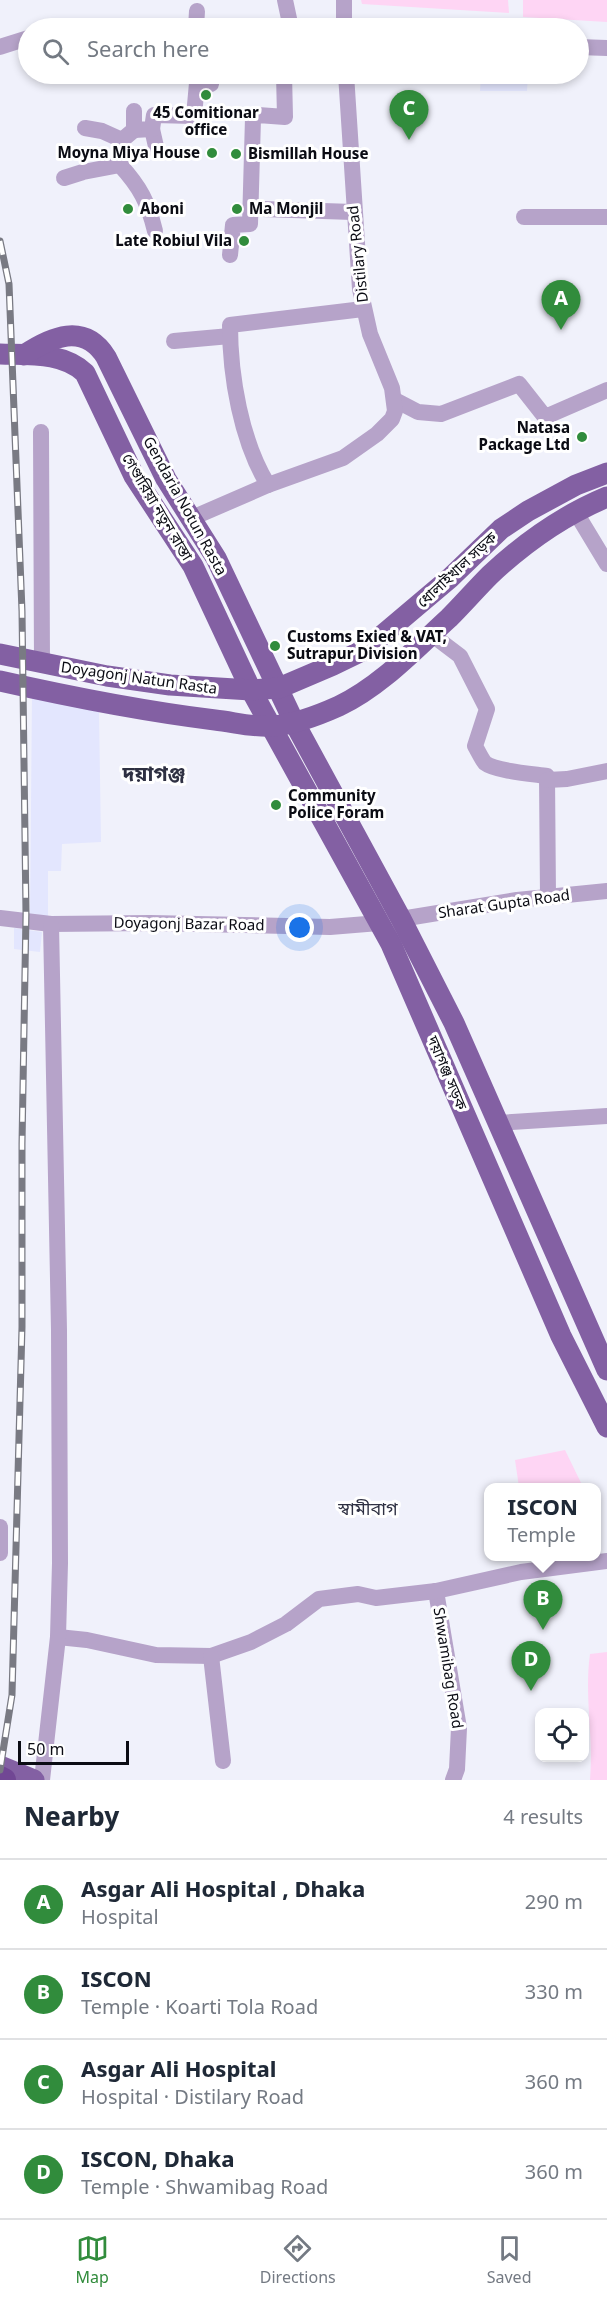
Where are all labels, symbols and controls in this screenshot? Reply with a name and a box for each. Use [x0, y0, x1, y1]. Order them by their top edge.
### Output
search box [18, 18, 589, 84]
icon: search [39, 35, 72, 68]
text: Search here [87, 37, 209, 66]
marker: 45 Comitionar office [199, 88, 213, 102]
pin: C [390, 90, 428, 140]
place label: 45 Comitionar office [153, 104, 259, 141]
place label: Moyna Miya House [58, 144, 200, 164]
place label: Bismillah House [248, 145, 368, 165]
marker: Moyna Miya House [205, 146, 219, 160]
marker: Bismillah House [229, 147, 243, 161]
place label: Aboni [140, 200, 184, 220]
place label: Ma Monjil [249, 200, 323, 220]
marker: Aboni [121, 202, 135, 216]
marker: Ma Monjil [230, 202, 244, 216]
street label: Distilary Road [344, 204, 374, 303]
place label: Late Robiul Vila [115, 232, 232, 252]
marker: Late Robiul Vila [237, 234, 251, 248]
pin: A [542, 280, 580, 330]
place label: Natasa Package Ltd [479, 419, 570, 456]
marker: Natasa Package Ltd [575, 430, 589, 444]
street label: Gendaria Notun Rasta [138, 434, 231, 579]
street label: গেণ্ডারিয়া নতুন রাস্তা [116, 450, 196, 566]
street label: ধোলাইখাল সড়ক [413, 528, 503, 613]
place label: Customs Exied & VAT, Sutrapur Division [287, 628, 447, 665]
marker: Customs Exied & VAT, Sutrapur Division [268, 639, 282, 653]
street label: Doyagonj Natun Rasta [59, 658, 218, 700]
district label: দয়াগঞ্জ [122, 762, 185, 790]
place label: Community Police Foram [288, 787, 384, 824]
marker: Community Police Foram [269, 798, 283, 812]
street label: Sharat Gupta Road [437, 886, 571, 924]
your location [285, 913, 314, 942]
street label: Doyagonj Bazar Road [113, 914, 265, 936]
street label: দয়াগঞ্জ সড়ক [421, 1032, 471, 1114]
popup [484, 1483, 601, 1561]
text: ISCON [507, 1495, 578, 1524]
district label: স্বামীবাগ [337, 1498, 398, 1522]
text: Temple [507, 1524, 576, 1550]
pin: B [524, 1580, 562, 1630]
street label: Shwamibag Road [428, 1606, 466, 1730]
pin: D [512, 1642, 550, 1691]
map controls [535, 1708, 589, 1762]
button: locate [535, 1708, 589, 1762]
scale bar [18, 1738, 129, 1766]
text: 50 m [27, 1740, 64, 1762]
text: Nearby [24, 1802, 119, 1837]
text: 4 results [503, 1806, 583, 1832]
text: Asgar Ali Hospital , Dhaka [81, 1877, 365, 1906]
text: A [37, 1891, 50, 1917]
text: 290 m [525, 1891, 583, 1917]
text: Hospital [81, 1906, 159, 1932]
text: ISCON [81, 1967, 152, 1996]
text: B [37, 1981, 50, 2007]
text: 330 m [525, 1981, 583, 2007]
text: Temple · Koarti Tola Road [81, 1996, 318, 2022]
text: Asgar Ali Hospital [81, 2057, 276, 2086]
text: C [37, 2071, 50, 2097]
text: 360 m [525, 2071, 583, 2097]
text: Hospital · Distilary Road [81, 2086, 304, 2112]
text: ISCON, Dhaka [81, 2147, 234, 2176]
text: D [36, 2161, 51, 2187]
text: 360 m [525, 2161, 583, 2187]
text: Temple · Shwamibag Road [81, 2176, 328, 2202]
tab: Map [75, 2232, 109, 2290]
tab: Directions [260, 2232, 336, 2290]
tab: Saved [487, 2232, 531, 2290]

